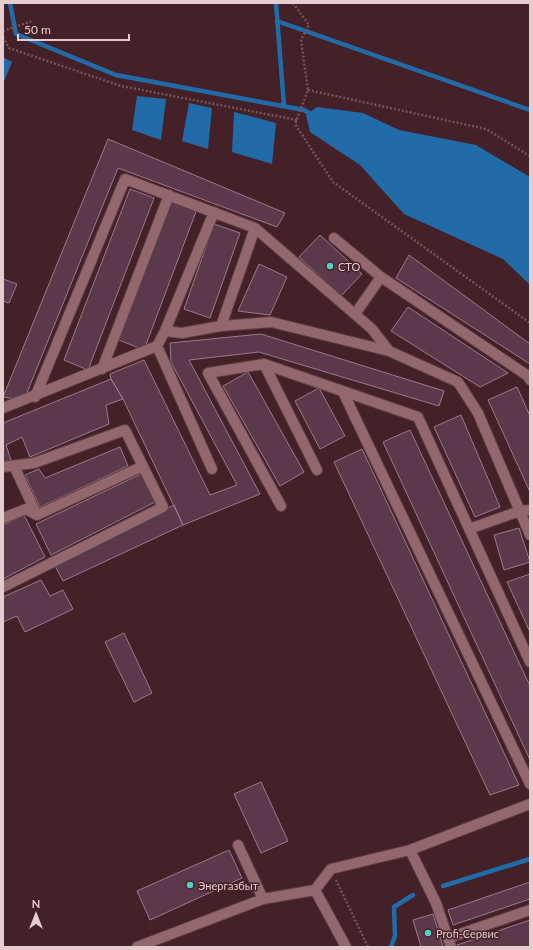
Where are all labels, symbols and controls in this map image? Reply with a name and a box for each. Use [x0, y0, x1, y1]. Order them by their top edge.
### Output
scale bar [18, 16, 129, 42]
text: 50 m [24, 22, 51, 37]
place label: СТО [338, 260, 360, 273]
marker: СТО [325, 261, 335, 271]
place label: Энергазбыт [198, 879, 259, 892]
marker: Энергазбыт [185, 880, 195, 890]
north arrow [16, 894, 56, 934]
text: N [32, 897, 40, 910]
place label: Profi-Сервис [436, 927, 499, 940]
marker: Profi-Сервис [423, 928, 433, 938]

